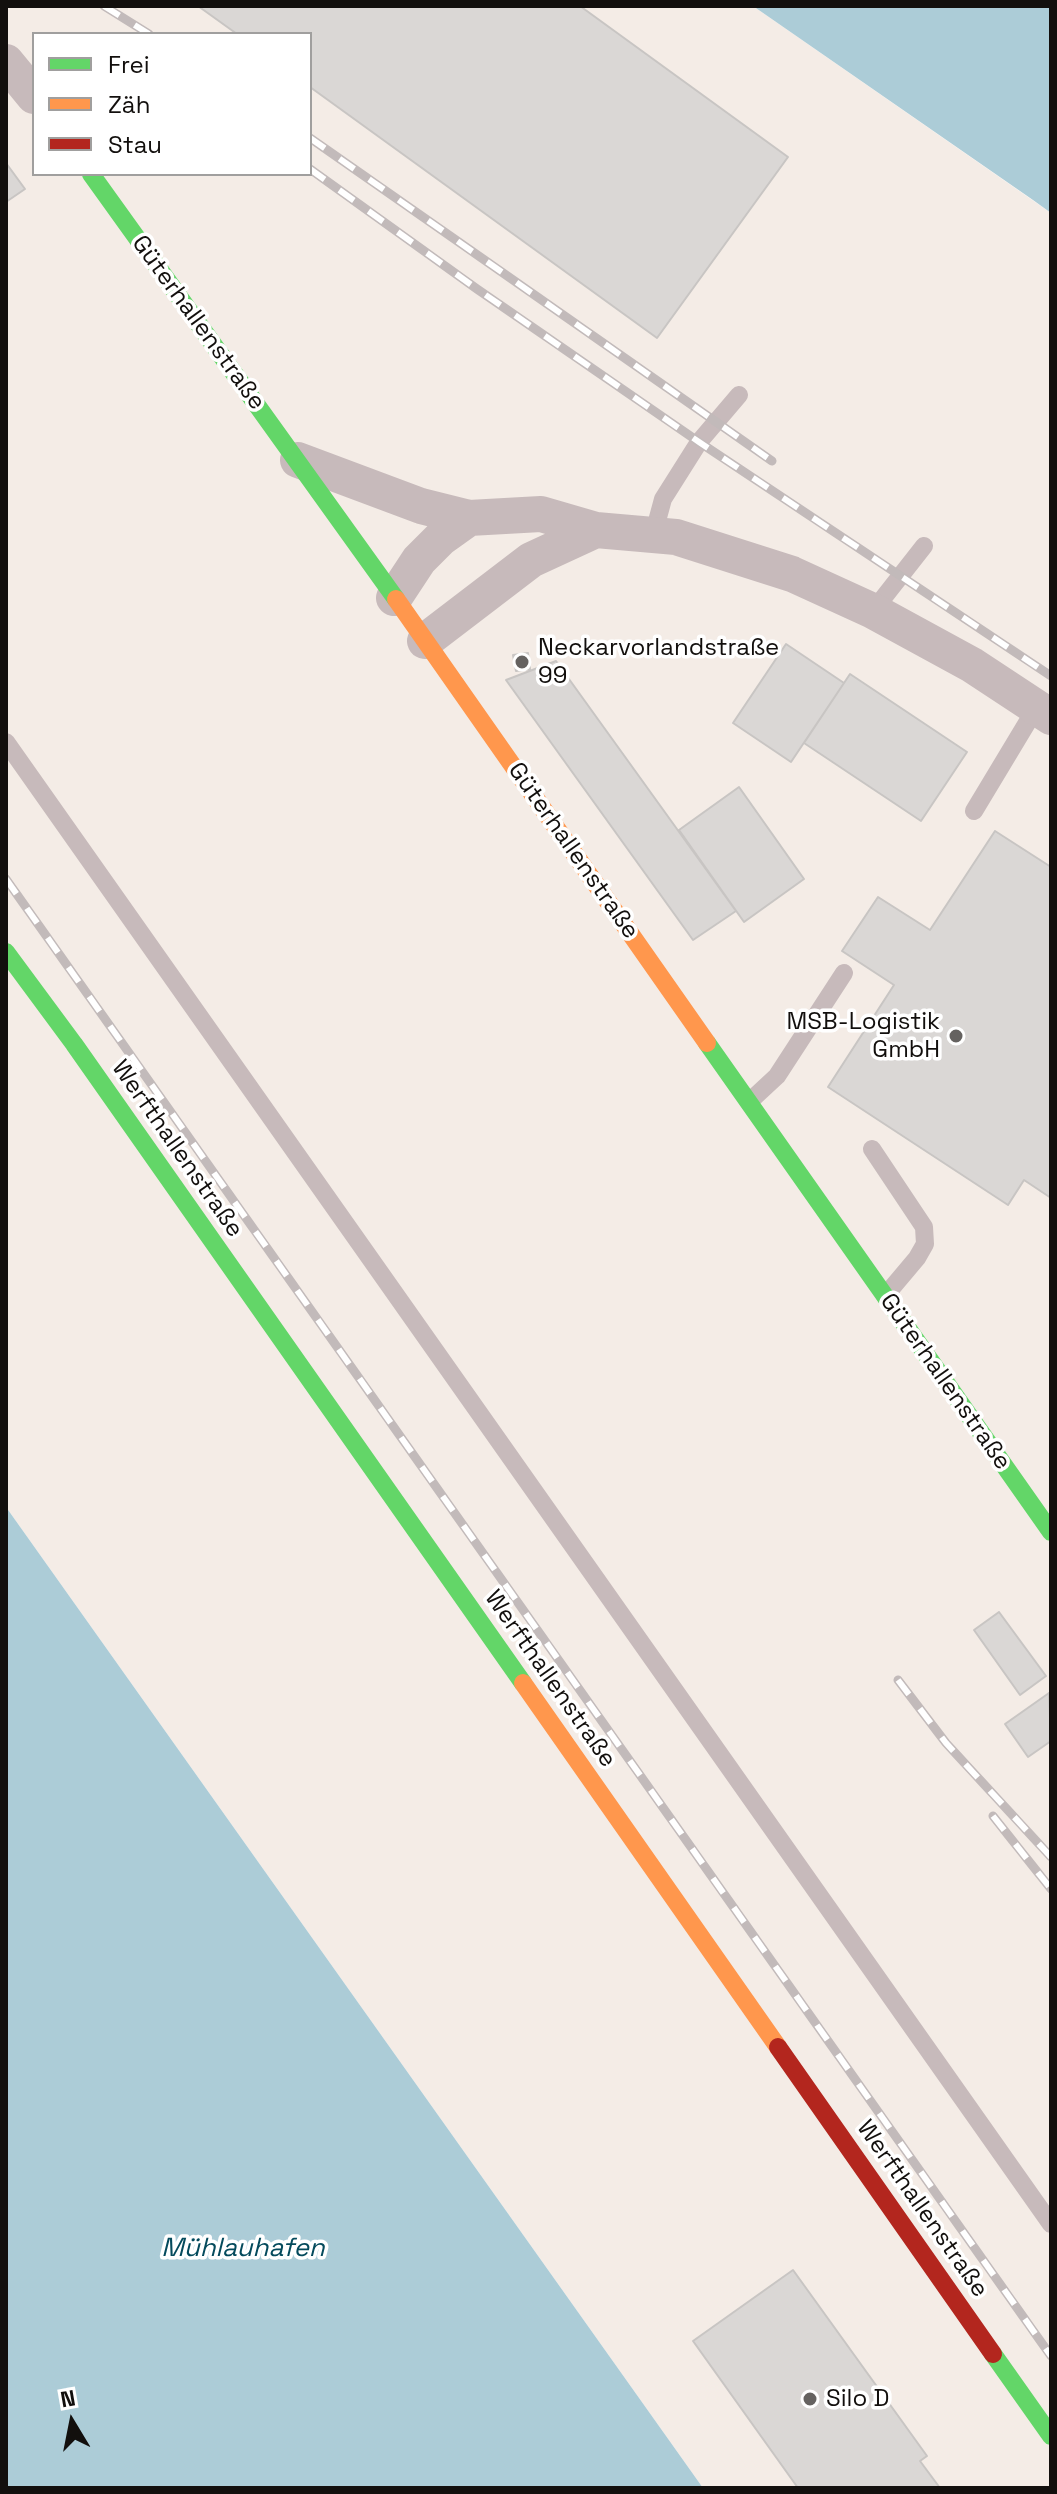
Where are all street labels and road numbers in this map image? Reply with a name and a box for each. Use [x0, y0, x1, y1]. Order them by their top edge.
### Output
street label: Güterhallenstraße [125, 230, 271, 416]
street label: Güterhallenstraße [501, 757, 645, 945]
street label: Werfthallenstraße [105, 1055, 249, 1243]
street label: Güterhallenstraße [873, 1288, 1017, 1476]
street label: Werfthallenstraße [478, 1585, 622, 1773]
street label: Werfthallenstraße [850, 2115, 994, 2303]

